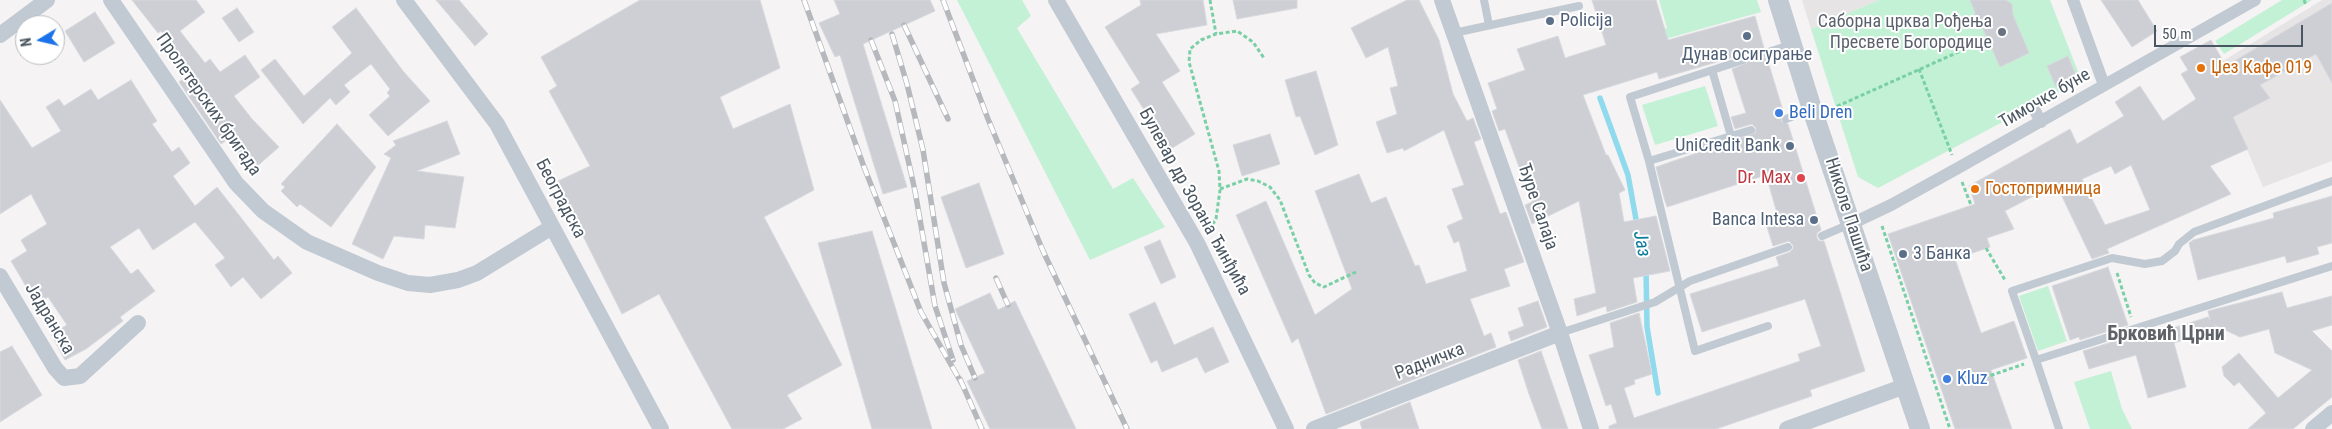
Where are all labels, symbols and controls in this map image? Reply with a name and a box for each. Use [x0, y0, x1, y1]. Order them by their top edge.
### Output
place label: Policija [1560, 10, 1612, 32]
place label: Саборна црква Рођења Пресвете Богородице [1818, 11, 1992, 54]
north arrow [15, 15, 65, 65]
marker: Policija [1544, 15, 1556, 27]
scale bar [2157, 15, 2306, 47]
text: 50 m [2162, 25, 2192, 43]
marker: Саборна црква Рођења Пресвете Богородице [1996, 26, 2008, 38]
street label: Пролетерских бригада [151, 30, 265, 180]
marker: Дунав осигурање [1741, 30, 1753, 42]
text: N [18, 37, 35, 48]
place label: Дунав осигурање [1682, 44, 1812, 66]
place label: Џез Кафе 019 [2211, 57, 2312, 79]
marker: Џез Кафе 019 [2195, 62, 2207, 74]
street label: Тимочке буне [1996, 64, 2094, 134]
place label: Beli Dren [1789, 102, 1852, 124]
street label: Булевар др Зорана Ђинђића [1133, 105, 1255, 299]
marker: Beli Dren [1773, 107, 1785, 119]
place label: UniCredit Bank [1675, 135, 1780, 157]
marker: UniCredit Bank [1784, 140, 1796, 152]
street label: Николе Пашића [1819, 155, 1877, 275]
street label: Београдска [530, 156, 590, 242]
street label: Ђуре Салаја [1512, 161, 1562, 253]
place label: Dr. Max [1737, 167, 1791, 189]
marker: Dr. Max [1795, 172, 1807, 184]
place label: Гостопримница [1985, 178, 2101, 200]
marker: Гостопримница [1969, 183, 1981, 195]
place label: Banca Intesa [1712, 209, 1804, 231]
marker: Banca Intesa [1808, 214, 1820, 226]
water label: Јаз [1627, 229, 1655, 259]
place label: 3 Банка [1913, 243, 1971, 265]
marker: 3 Банка [1897, 248, 1909, 260]
street label: Јадранска [19, 279, 79, 359]
district label: Брковић Црни [2107, 323, 2225, 347]
street label: Радничка [1392, 339, 1468, 385]
place label: Kluz [1957, 368, 1988, 390]
marker: Kluz [1941, 373, 1953, 385]

